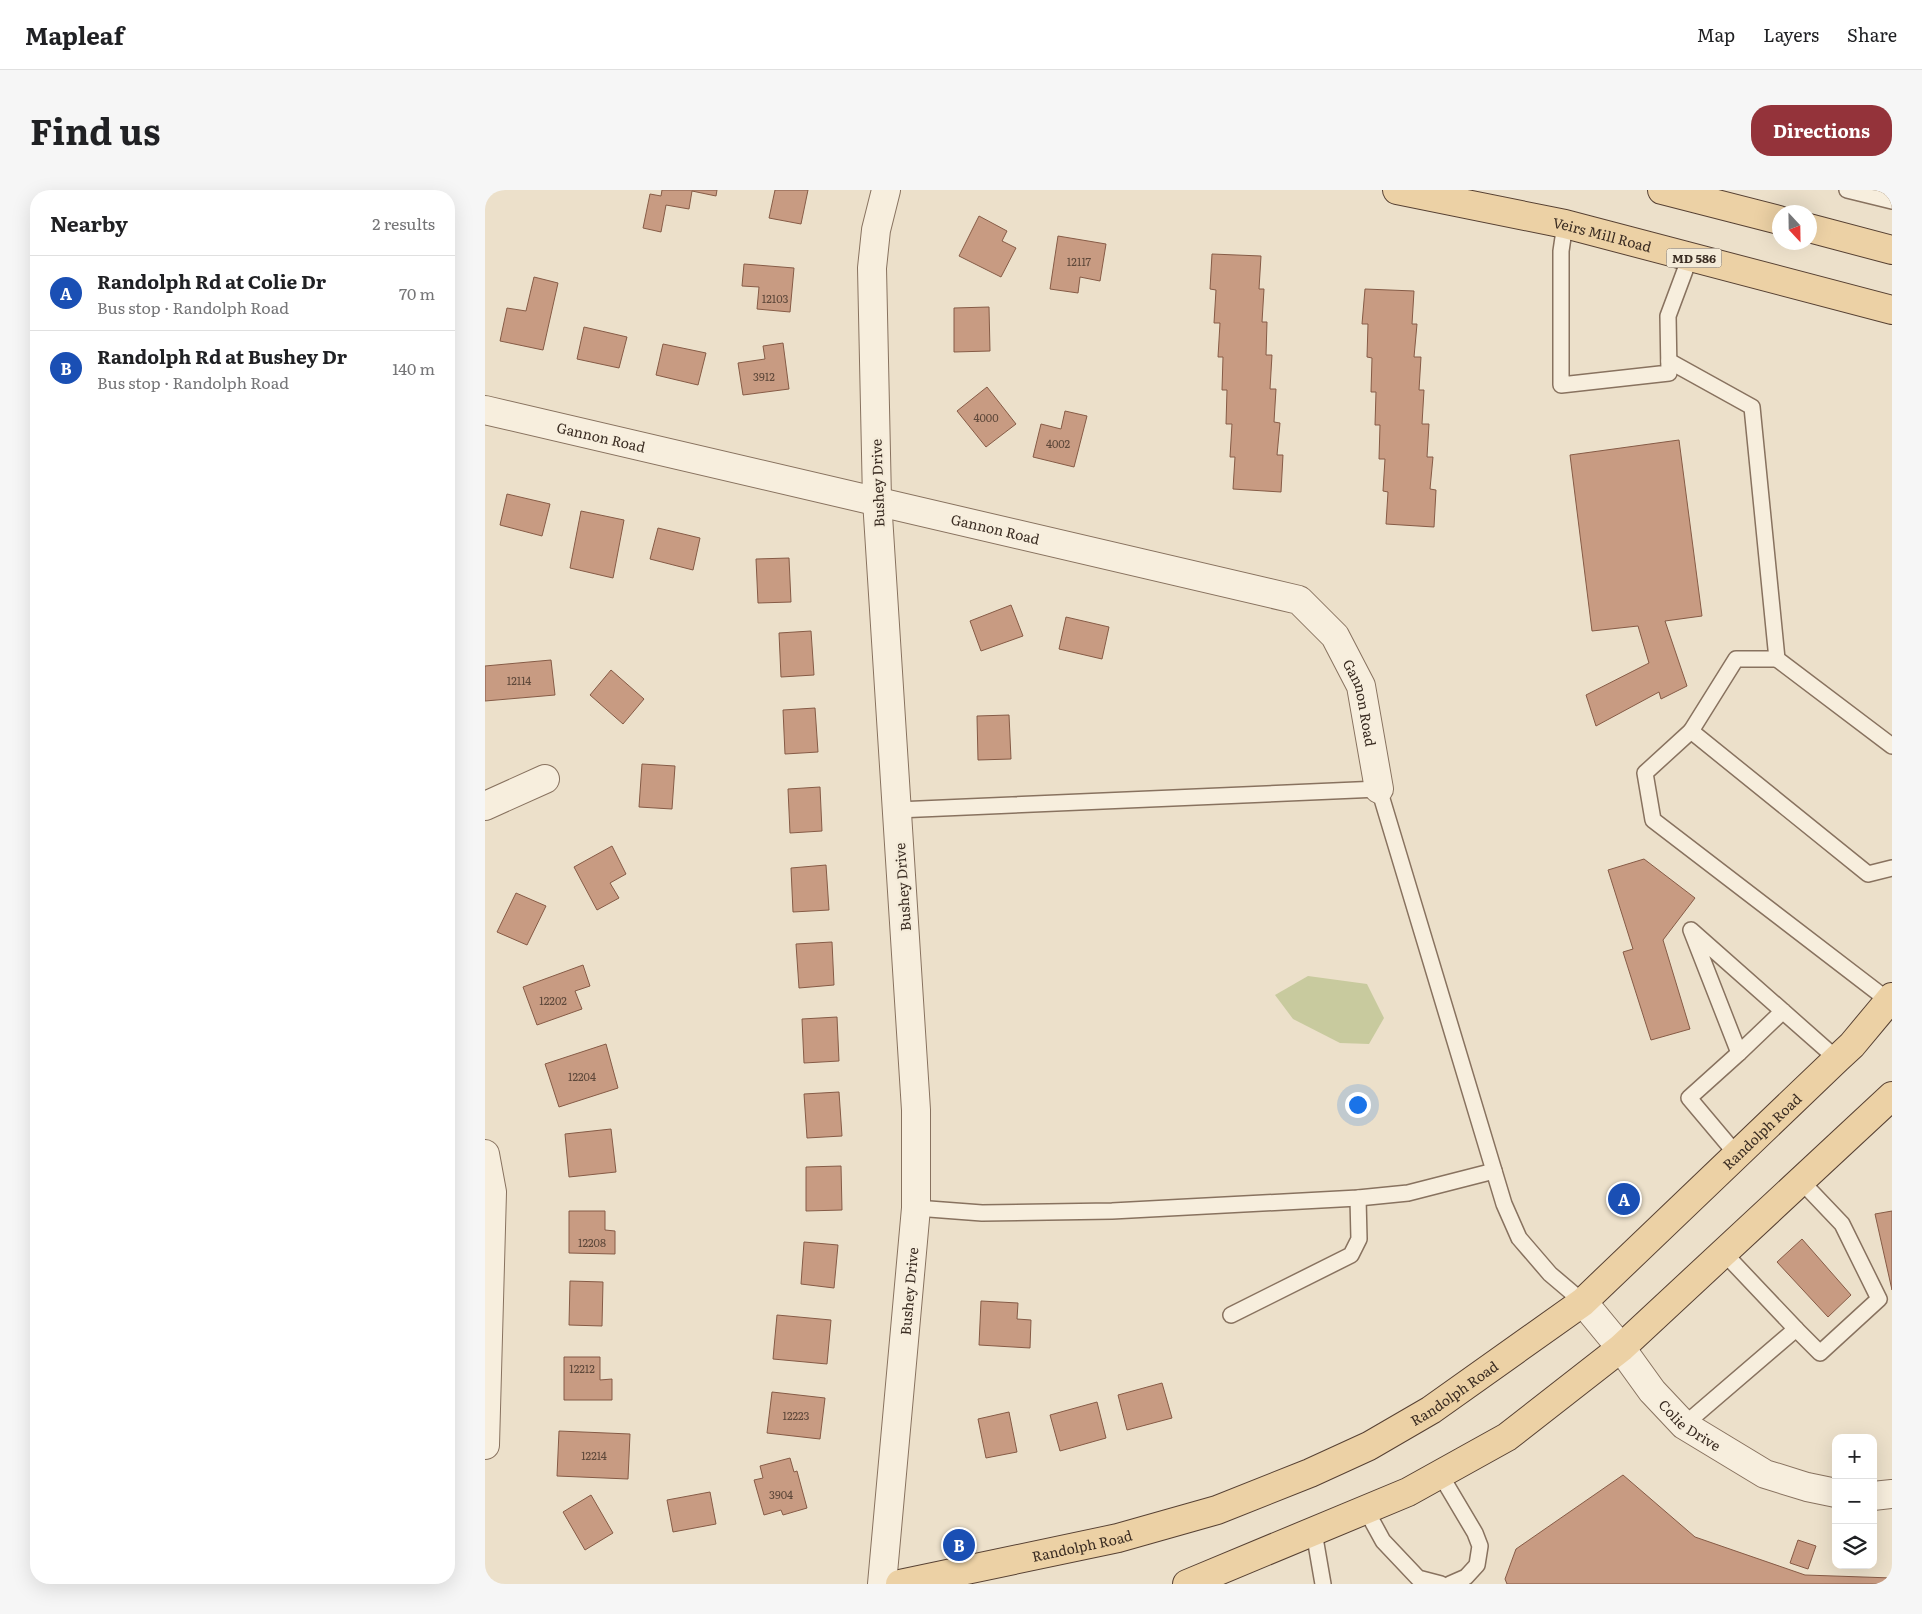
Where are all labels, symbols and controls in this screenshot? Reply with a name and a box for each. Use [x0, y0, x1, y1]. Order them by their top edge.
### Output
text: Mapleaf [25, 17, 124, 52]
text: Map [1697, 21, 1735, 48]
text: Layers [1763, 21, 1819, 48]
text: Share [1847, 21, 1897, 48]
text: Find us [30, 104, 160, 156]
button: Directions [1751, 105, 1892, 156]
north arrow [1772, 205, 1817, 250]
text: Nearby [50, 207, 128, 238]
text: 2 results [372, 211, 435, 235]
street label: Veirs Mill Road [1551, 212, 1654, 256]
road number: MD 586 [1667, 248, 1721, 268]
house number: 12117 [1067, 253, 1092, 269]
text: Randolph Rd at Colie Dr [97, 267, 326, 295]
text: A [60, 281, 72, 305]
text: 70 m [399, 281, 435, 305]
house number: 12103 [762, 290, 788, 306]
text: Bus stop · Randolph Road [97, 295, 289, 319]
text: Randolph Rd at Bushey Dr [97, 342, 347, 370]
text: B [60, 356, 72, 380]
text: 140 m [392, 356, 435, 380]
house number: 3912 [753, 368, 775, 384]
text: Bus stop · Randolph Road [97, 370, 289, 394]
house number: 4000 [973, 409, 999, 425]
street label: Gannon Road [555, 417, 648, 457]
house number: 4002 [1046, 435, 1071, 451]
street label: Bushey Drive [865, 439, 889, 527]
street label: Gannon Road [949, 508, 1042, 549]
street label: Gannon Road [1339, 655, 1381, 748]
house number: 12114 [507, 672, 531, 688]
street label: Bushey Drive [889, 842, 915, 932]
house number: 12202 [539, 992, 567, 1008]
house number: 12204 [568, 1068, 596, 1084]
street label: Randolph Road [1718, 1088, 1806, 1174]
your location [1345, 1092, 1371, 1118]
pin: A [1608, 1180, 1640, 1218]
house number: 12208 [578, 1234, 606, 1250]
street label: Bushey Drive [895, 1246, 922, 1336]
street label: Randolph Road [1407, 1355, 1502, 1430]
house number: 12212 [569, 1360, 595, 1376]
street label: Colie Drive [1655, 1395, 1725, 1455]
house number: 12223 [782, 1407, 810, 1423]
map controls [1832, 1434, 1877, 1569]
button: + [1832, 1434, 1877, 1479]
house number: 12214 [581, 1447, 607, 1463]
button: − [1832, 1479, 1877, 1524]
house number: 3904 [769, 1486, 793, 1502]
street label: Randolph Road [1030, 1524, 1135, 1566]
button: layers [1832, 1524, 1877, 1569]
pin: B [943, 1526, 975, 1564]

